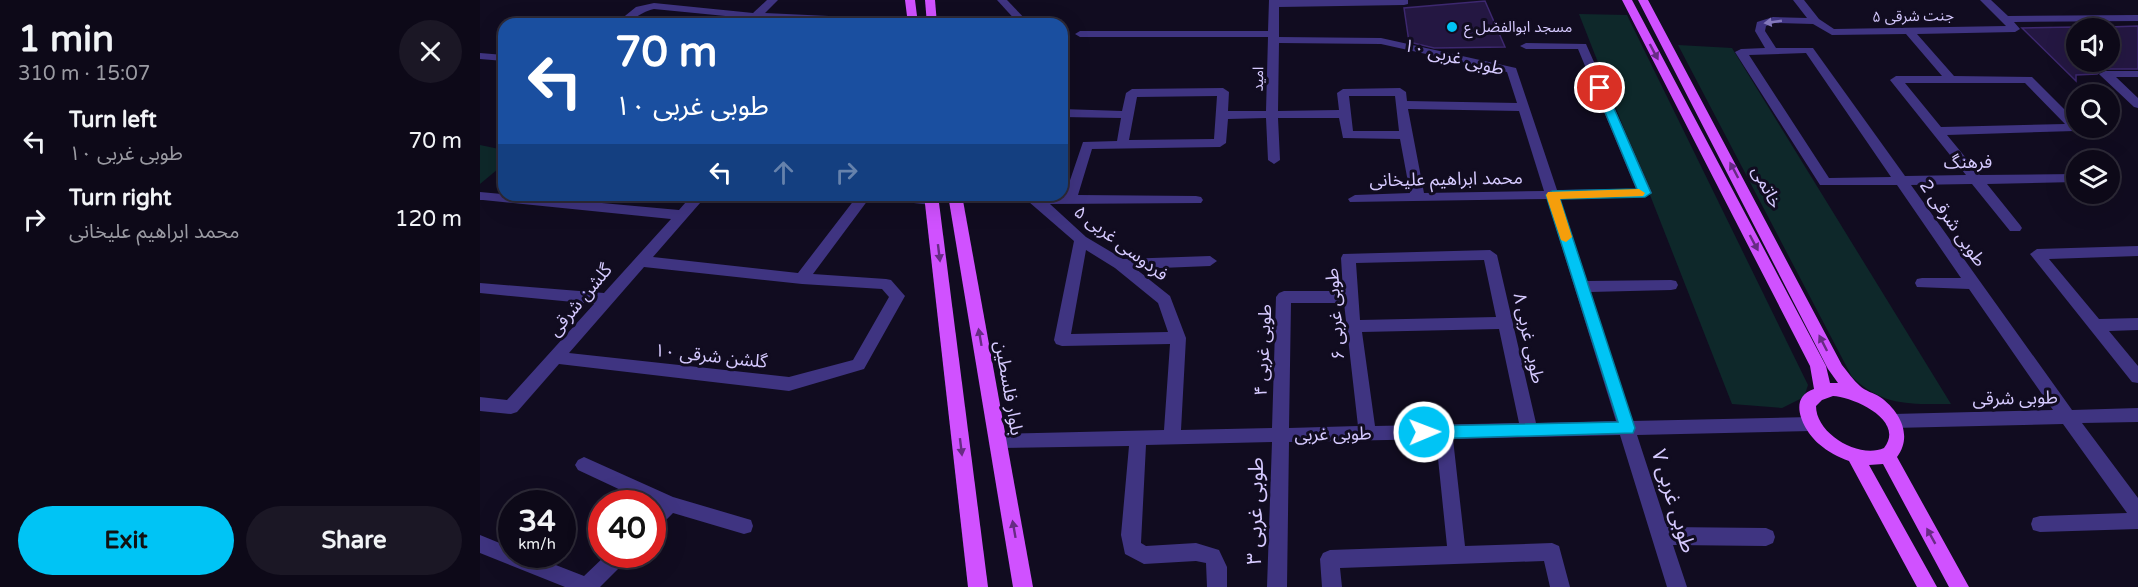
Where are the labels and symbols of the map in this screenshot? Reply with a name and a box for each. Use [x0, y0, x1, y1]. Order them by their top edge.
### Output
street label: جنت شرقی ۵ [1872, 6, 1954, 26]
one-way arrow [1763, 17, 1782, 26]
place label: مسجد ابوالفضل ع [1464, 18, 1572, 39]
marker: مسجد ابوالفضل ع [1445, 20, 1459, 34]
street label: طوبی غربی ۱۰ [1402, 34, 1506, 80]
one-way arrow [1649, 44, 1659, 61]
pin [1574, 62, 1625, 113]
street label: امید [1249, 66, 1267, 92]
street label: فرهنگ [1944, 151, 1992, 173]
one-way arrow [1729, 161, 1739, 178]
street label: خاتمی [1747, 162, 1787, 212]
street label: محمد ابراهیم علیخانی [1369, 167, 1523, 193]
street label: طوبی شرقی 2 [1915, 175, 1991, 271]
street label: فردوسی غربی ۵ [1070, 201, 1172, 285]
one-way arrow [1749, 235, 1759, 252]
one-way arrow [934, 244, 943, 263]
street label: گلشن شرقی [543, 259, 617, 341]
street label: طوبی غربی ۶ [1321, 267, 1349, 361]
street label: طوبی غربی ۸ [1509, 291, 1549, 385]
street label: طوبی غربی ۴ [1250, 303, 1276, 397]
one-way arrow [976, 328, 985, 347]
one-way arrow [1818, 335, 1828, 352]
street label: گلشن شرقی ۱۰ [654, 339, 769, 373]
street label: بلوار فلسطین [990, 339, 1028, 437]
street label: طوبی شرقی [1972, 386, 2058, 410]
position arrow [1392, 400, 1456, 464]
street label: طوبی غربی [1294, 422, 1372, 446]
one-way arrow [957, 437, 966, 456]
street label: طوبی غربی ۷ [1646, 446, 1701, 556]
street label: طوبی غربی ۳ [1242, 457, 1269, 565]
speed limit sign: 40 [588, 490, 666, 568]
one-way arrow [1009, 520, 1018, 539]
one-way arrow [1926, 527, 1936, 544]

